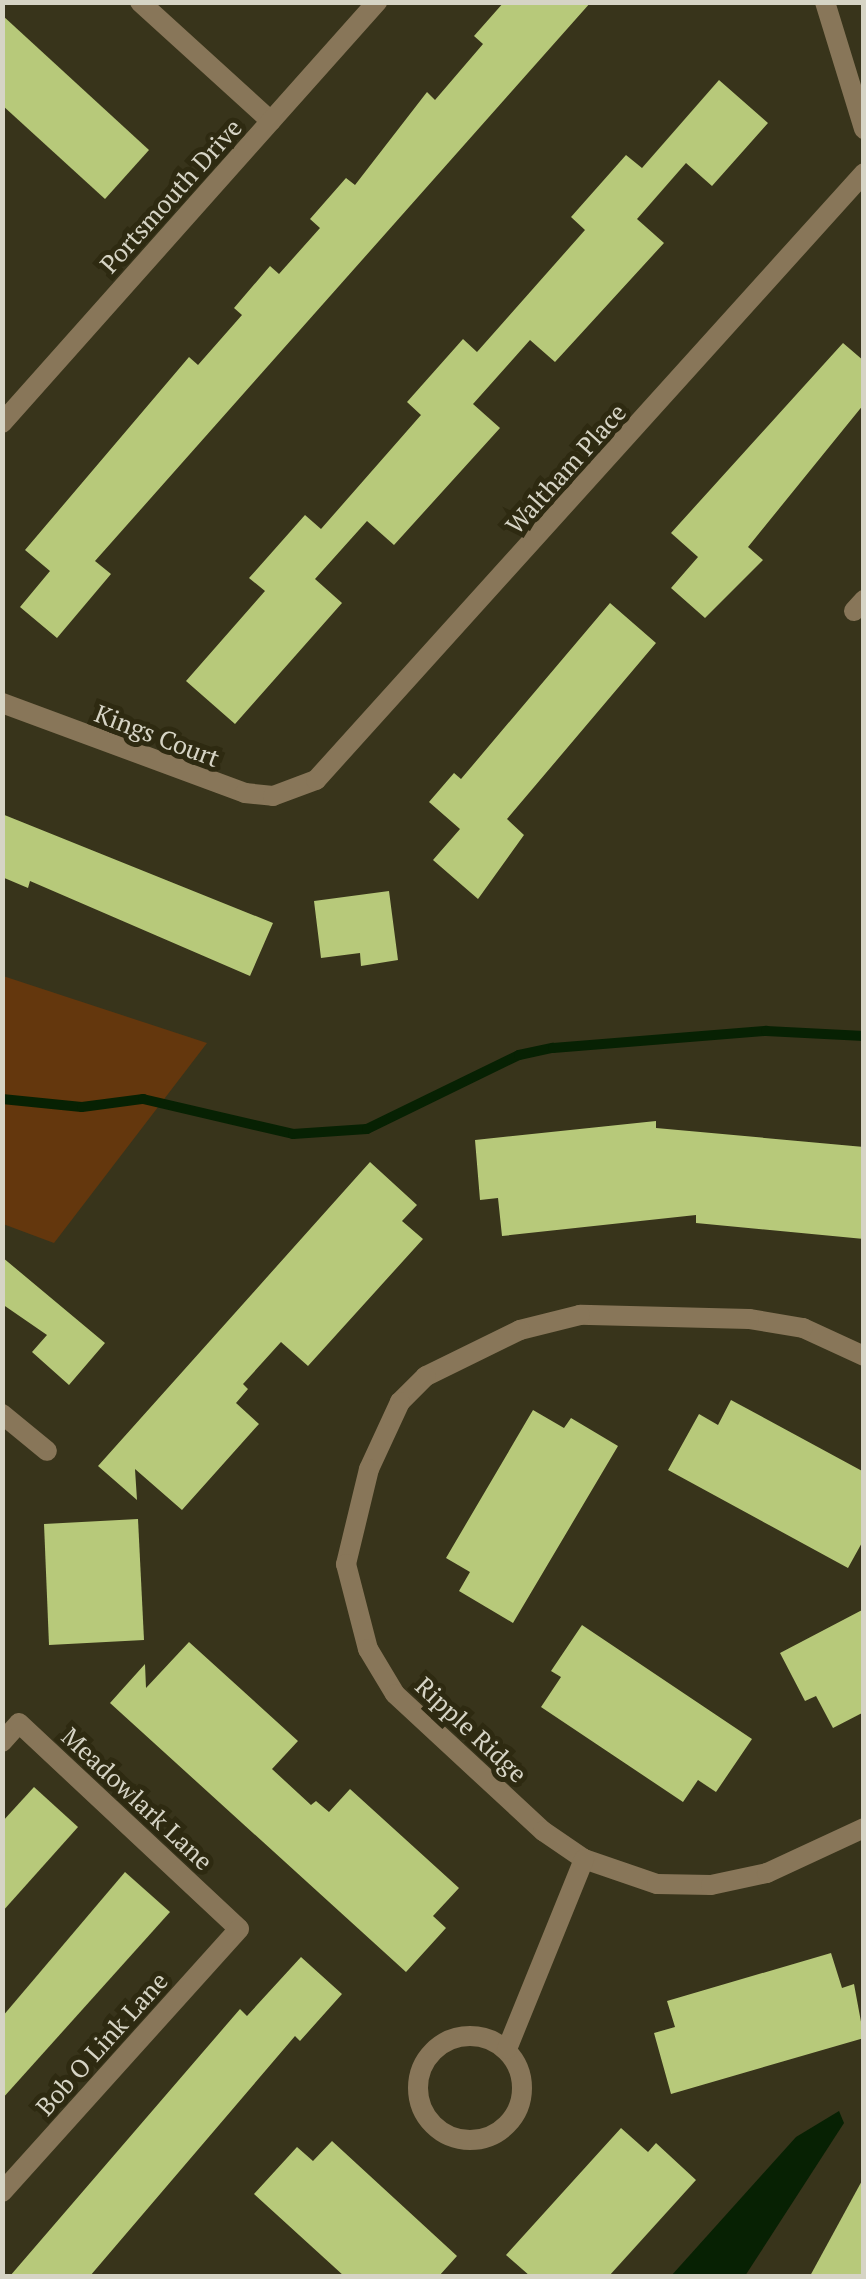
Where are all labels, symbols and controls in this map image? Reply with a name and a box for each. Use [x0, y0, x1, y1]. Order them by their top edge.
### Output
street label: Portsmouth Drive [94, 113, 248, 279]
street label: Waltham Place [500, 398, 632, 540]
street label: Kings Court [90, 699, 224, 773]
street label: Ripple Ridge [409, 1671, 533, 1789]
street label: Meadowlark Lane [55, 1722, 219, 1876]
street label: Bob O Link Lane [30, 1966, 174, 2122]

